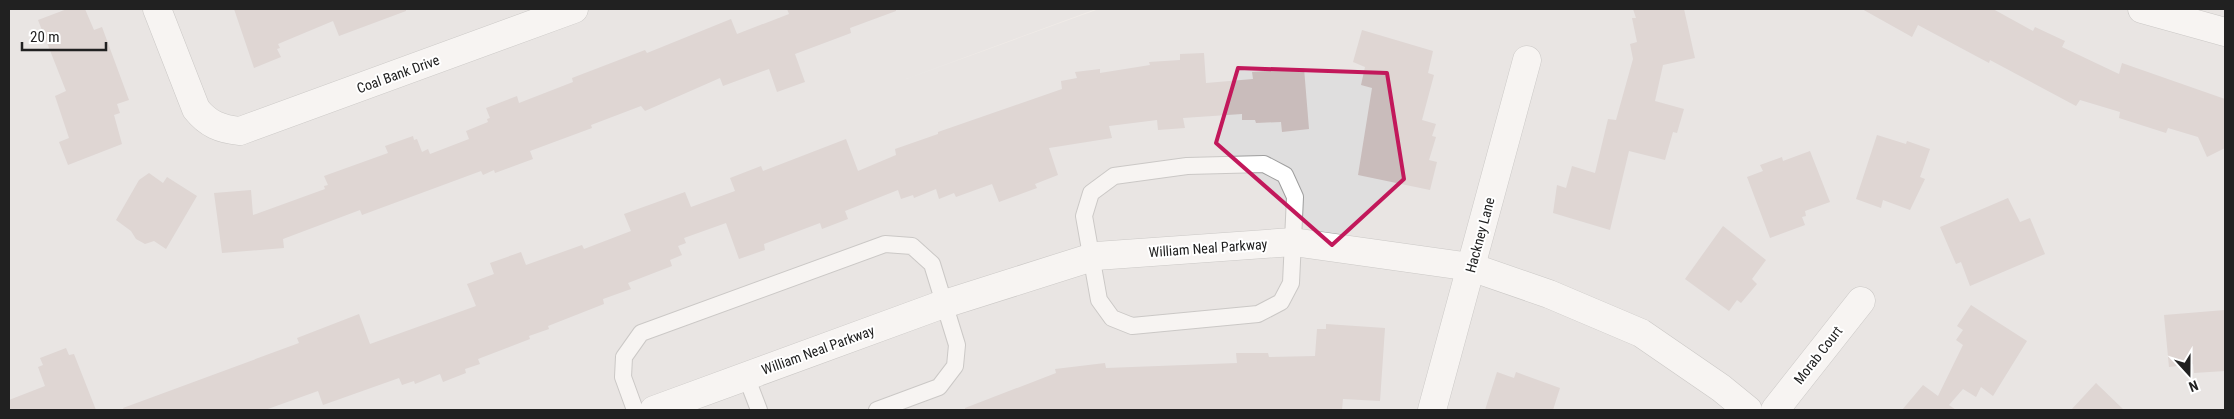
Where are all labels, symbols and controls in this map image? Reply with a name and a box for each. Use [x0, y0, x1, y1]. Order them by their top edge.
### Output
scale bar [22, 20, 106, 52]
text: 20 m [30, 28, 60, 46]
street label: Coal Bank Drive [355, 52, 442, 96]
street label: Hackney Lane [1462, 195, 1498, 274]
street label: William Neal Parkway [1148, 236, 1268, 260]
street label: William Neal Parkway [759, 322, 877, 378]
street label: Morab Court [1790, 323, 1846, 387]
north arrow [2164, 349, 2214, 399]
text: N [2187, 377, 2201, 395]

